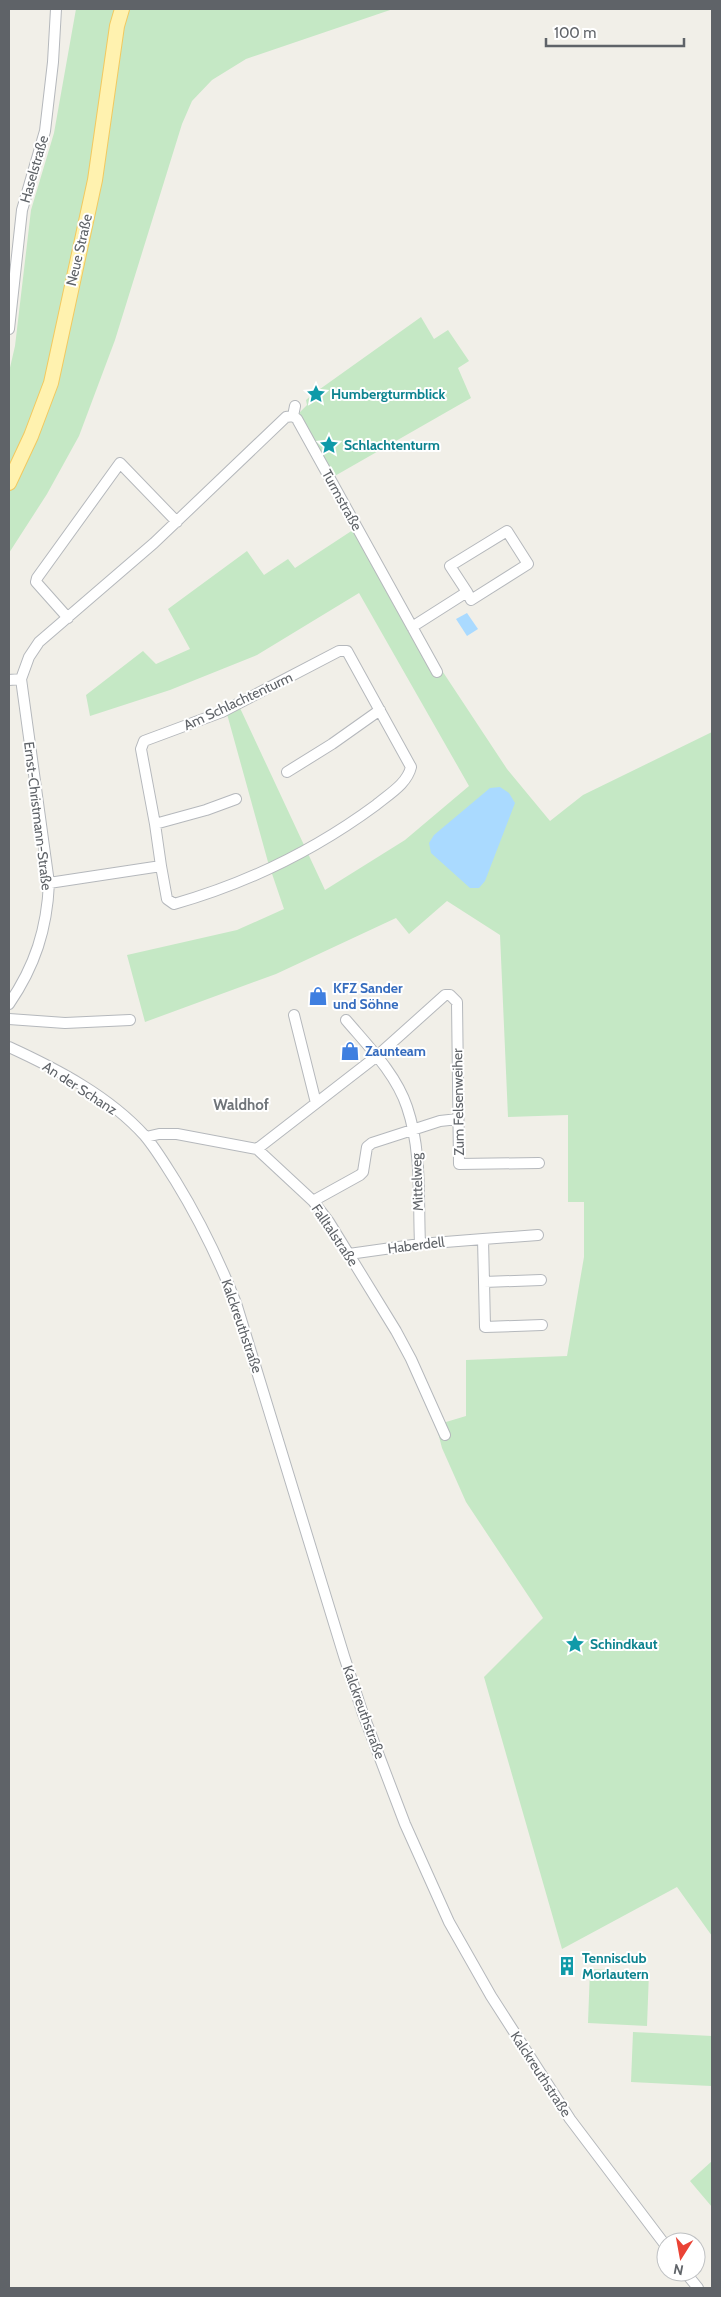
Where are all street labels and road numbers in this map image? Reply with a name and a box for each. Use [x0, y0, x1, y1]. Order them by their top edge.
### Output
street label: Haselstraße [16, 133, 52, 205]
street label: Neue Straße [62, 212, 96, 288]
street label: Turmstraße [318, 466, 366, 534]
street label: Am Schlachtenturm [181, 668, 295, 734]
street label: Ernst-Christmann-Straße [20, 741, 56, 891]
street label: Zum Felsenweiher [448, 1048, 468, 1156]
street label: An der Schanz [39, 1057, 121, 1119]
street label: Mittelweg [407, 1152, 427, 1211]
street label: Falltalstraße [308, 1200, 362, 1270]
street label: Haberdell [387, 1232, 446, 1257]
street label: Kalckreuthstraße [217, 1277, 267, 1375]
street label: Kalckreuthstraße [339, 1663, 389, 1761]
street label: Kalckreuthstraße [507, 2028, 575, 2120]

